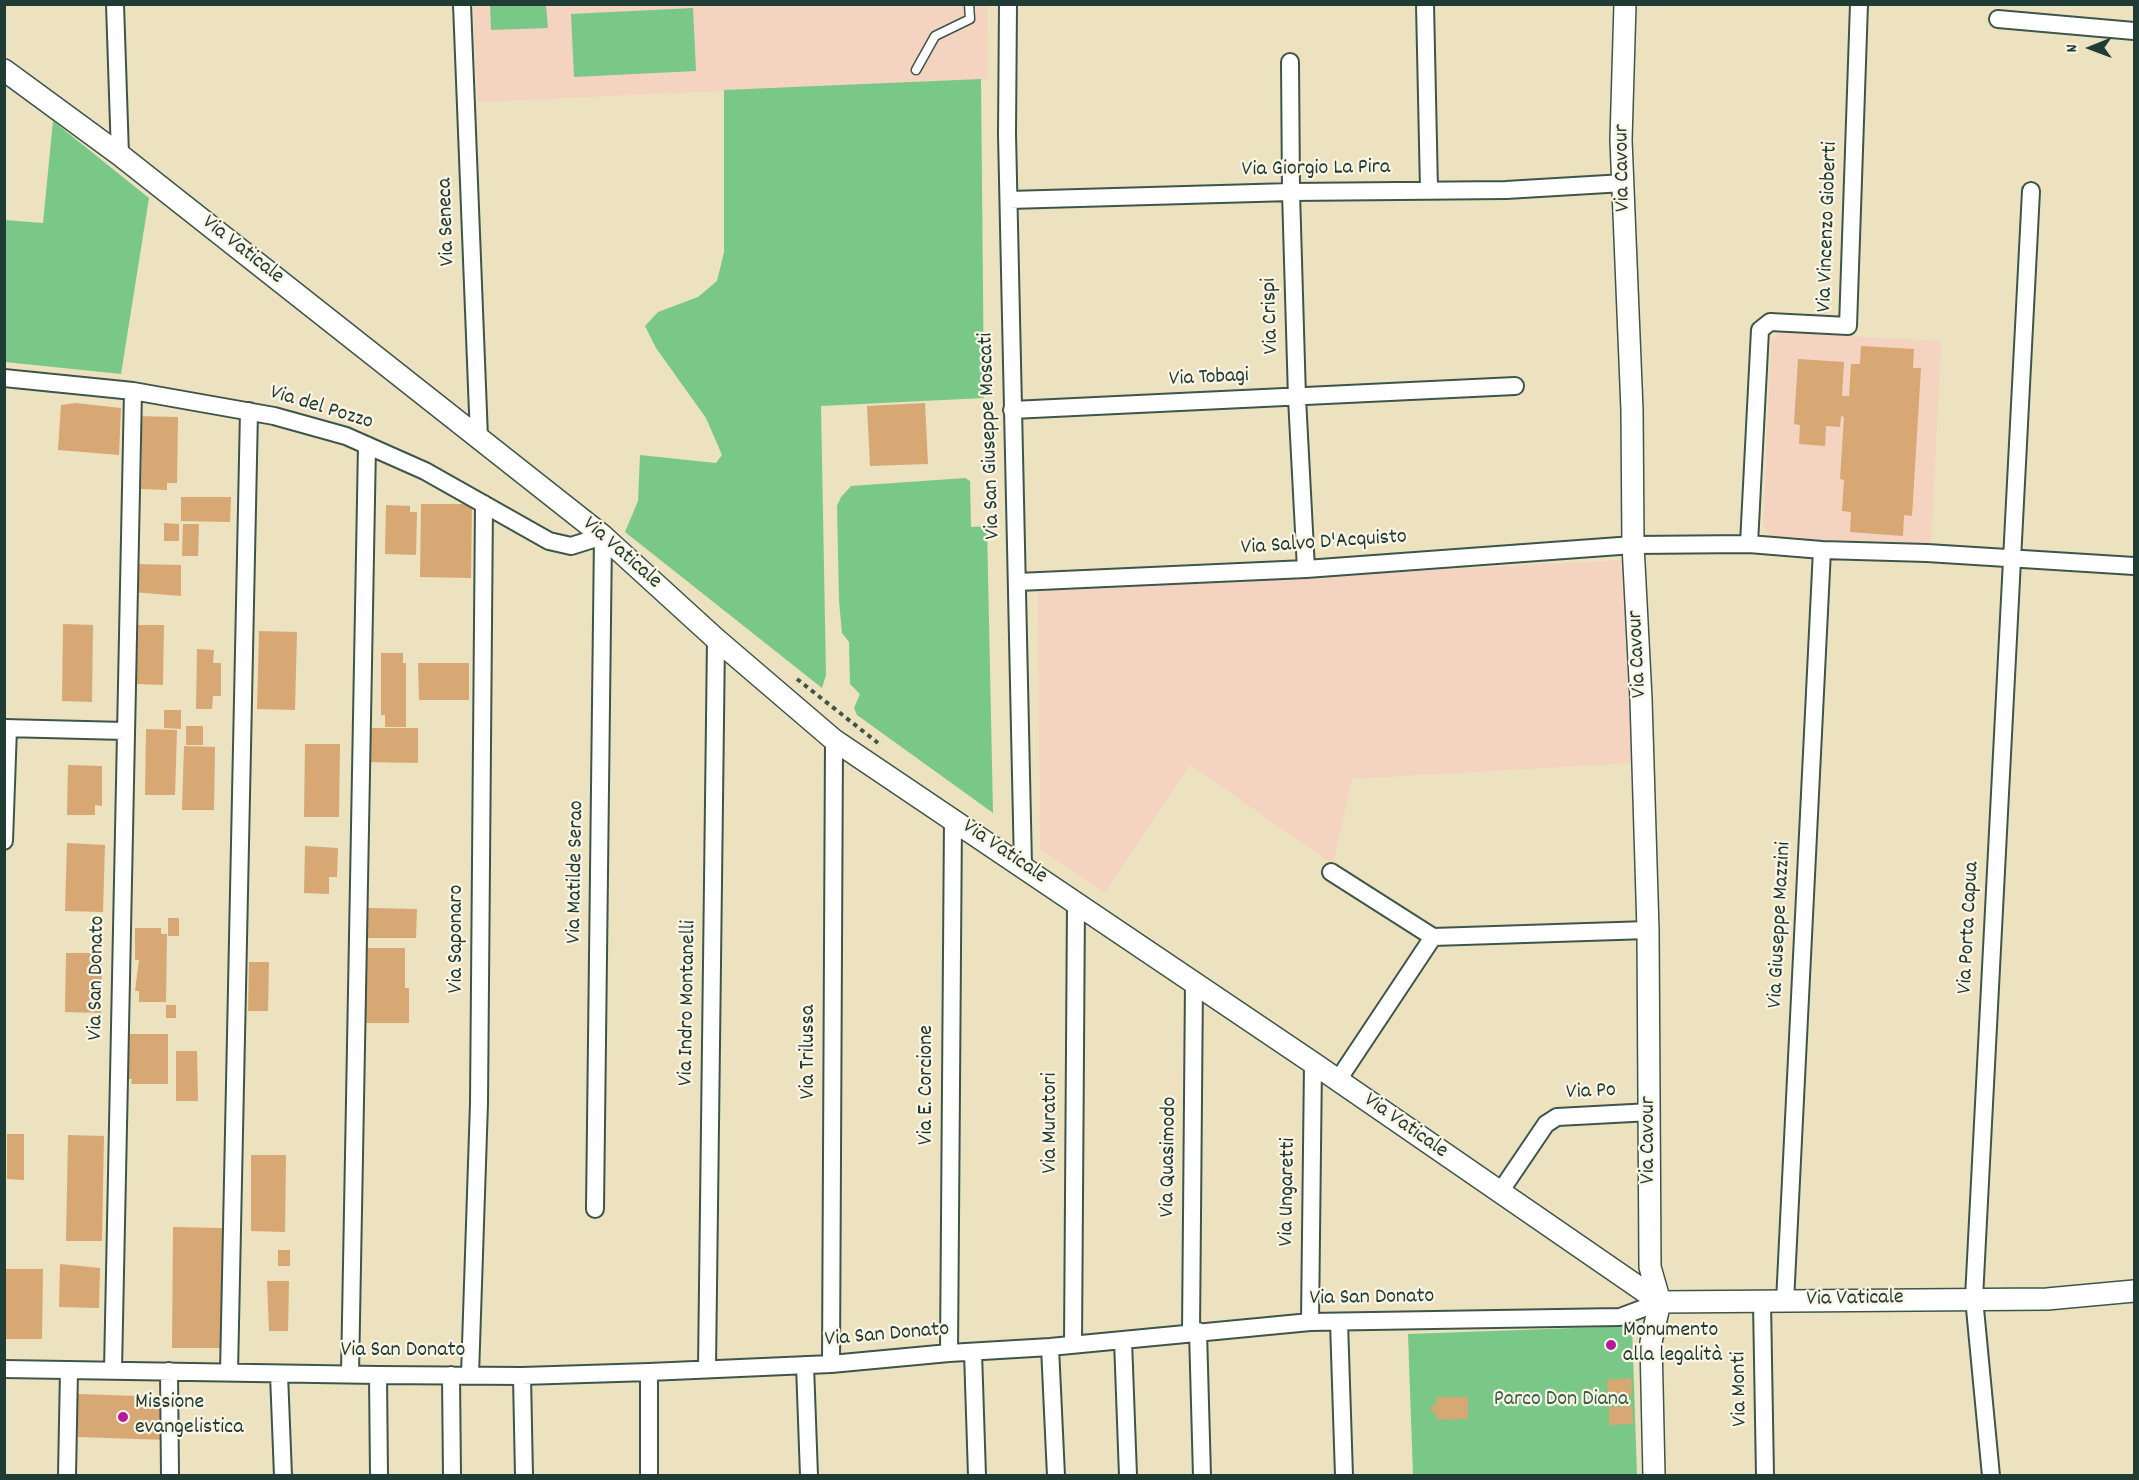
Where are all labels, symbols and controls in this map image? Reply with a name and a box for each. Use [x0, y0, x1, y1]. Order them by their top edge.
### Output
north arrow [2061, 18, 2121, 78]
text: N [2061, 44, 2084, 52]
street label: Via Cavour [1610, 124, 1638, 212]
street label: Via Vincenzo Gioberti [1813, 141, 1845, 313]
street label: Via Giorgio La Pira [1242, 156, 1390, 184]
street label: Via Seneca [433, 177, 463, 267]
street label: Via Vaticale [196, 211, 288, 291]
street label: Via Crispi [1257, 277, 1287, 355]
street label: Via San Giuseppe Moscati [974, 332, 1008, 540]
street label: Via Tobagi [1168, 364, 1250, 394]
street label: Via del Pozzo [266, 381, 376, 437]
street label: Via Vaticale [576, 512, 666, 596]
street label: Via Salvo D'Acquisto [1240, 525, 1408, 563]
street label: Via Cavour [1624, 609, 1654, 699]
street label: Via Matilde Serao [563, 800, 591, 944]
street label: Via Vaticale [956, 815, 1052, 891]
street label: Via Giuseppe Mazzini [1763, 841, 1799, 1009]
street label: Via Porta Capua [1953, 861, 1987, 995]
street label: Via Saponaro [445, 885, 471, 993]
street label: Via San Donato [84, 915, 112, 1041]
street label: Via Indro Montanelli [674, 920, 704, 1086]
street label: Via Trilussa [797, 1005, 823, 1099]
street label: Via E. Corcione [915, 1025, 941, 1145]
street label: Via Muratori [1039, 1073, 1065, 1173]
street label: Via Po [1565, 1079, 1617, 1107]
street label: Via Vaticale [1358, 1088, 1452, 1166]
street label: Via Quasimodo [1156, 1096, 1184, 1218]
street label: Via Cavour [1637, 1096, 1663, 1184]
street label: Via Ungaretti [1275, 1137, 1303, 1247]
street label: Via San Donato [1309, 1285, 1435, 1313]
street label: Via Vaticale [1806, 1286, 1904, 1314]
street label: Via San Donato [824, 1317, 950, 1355]
place label: Monumento alla legalità [1623, 1319, 1722, 1370]
marker: Monumento alla legalità [1604, 1338, 1618, 1352]
street label: Via San Donato [341, 1339, 465, 1365]
street label: Via Monti [1727, 1351, 1755, 1427]
park label: Parco Don Diana [1494, 1388, 1628, 1414]
place label: Missione evangelistica [135, 1391, 243, 1442]
marker: Missione evangelistica [116, 1410, 130, 1424]

